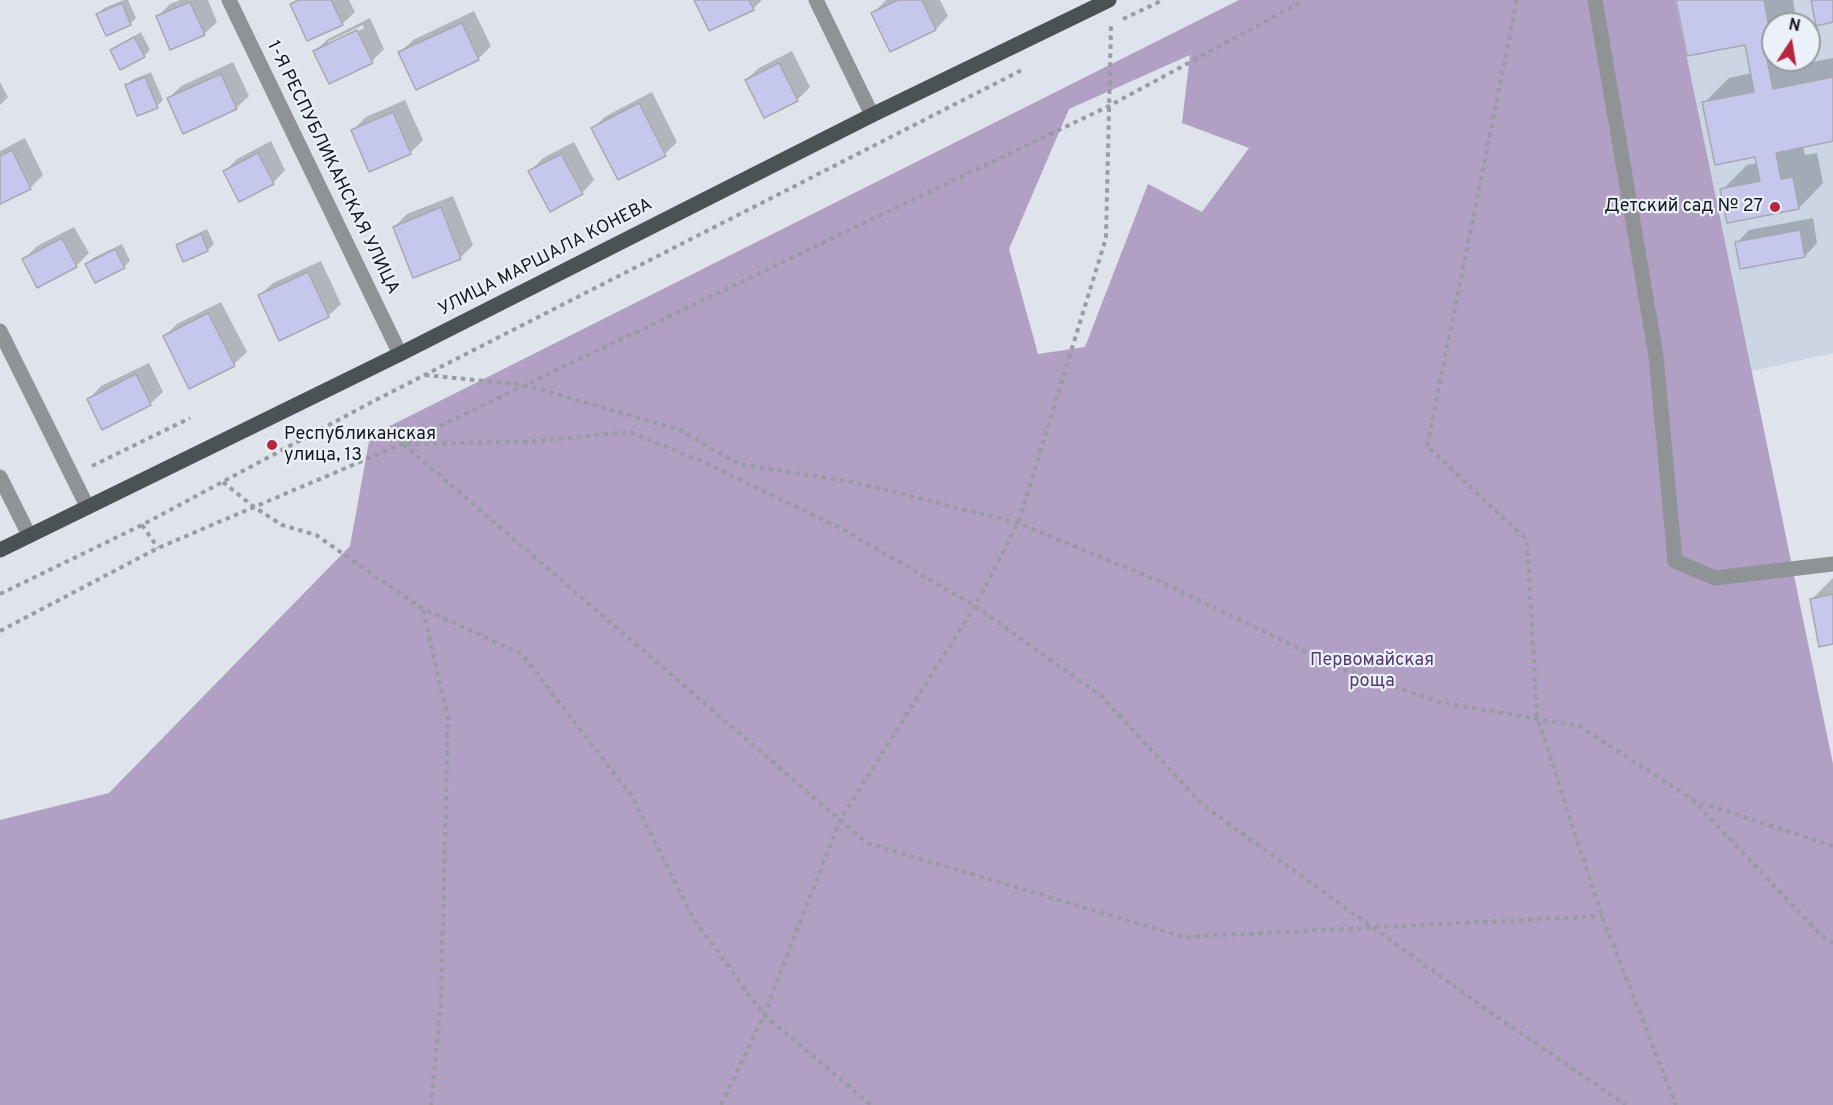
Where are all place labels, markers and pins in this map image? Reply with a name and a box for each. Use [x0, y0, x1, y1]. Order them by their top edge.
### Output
place label: Детский сад № 27 [1604, 196, 1763, 218]
marker: Детский сад № 27 [1768, 200, 1782, 214]
place label: Республиканская улица, 13 [284, 424, 436, 466]
marker: Республиканская улица, 13 [265, 438, 279, 452]

